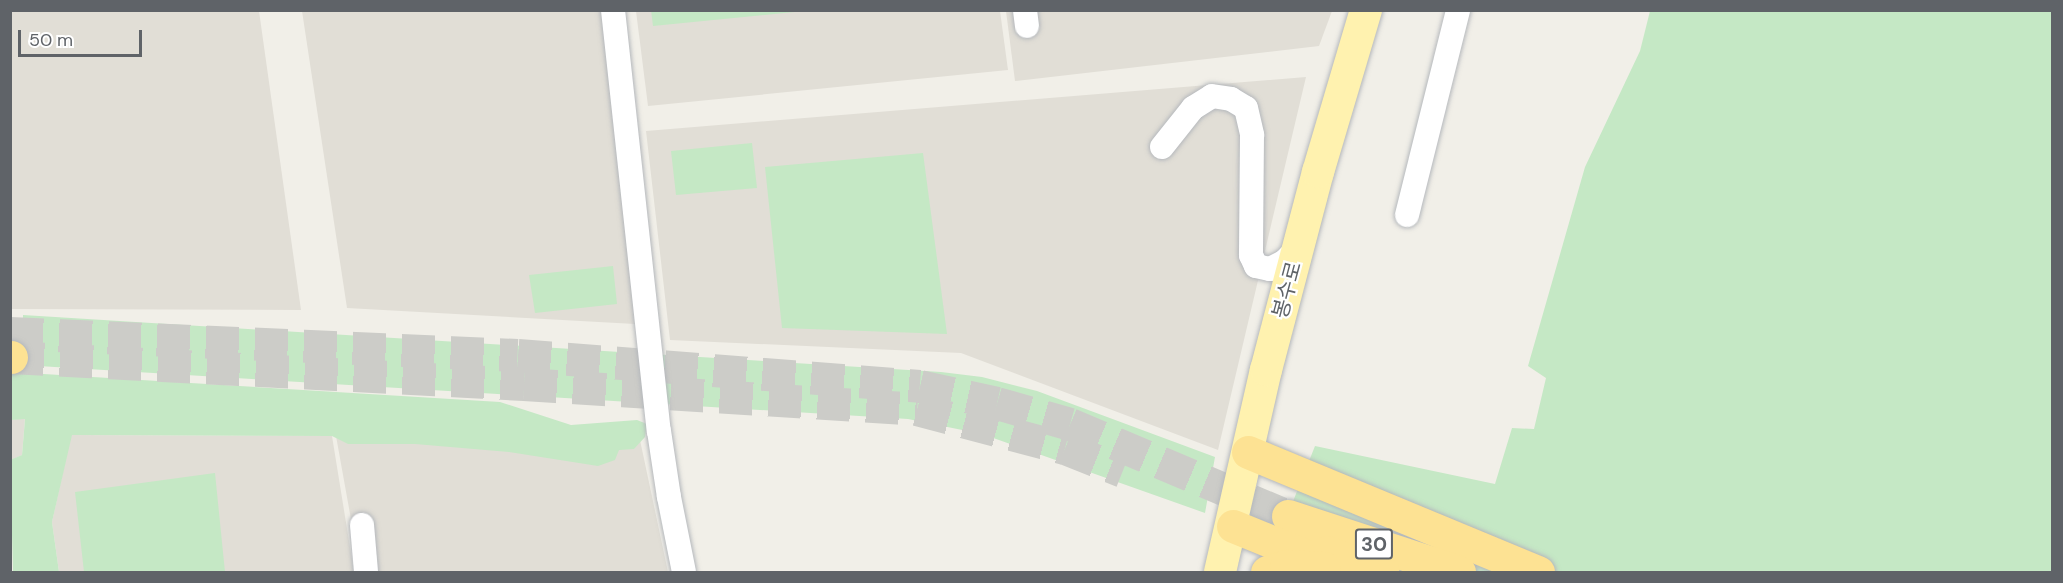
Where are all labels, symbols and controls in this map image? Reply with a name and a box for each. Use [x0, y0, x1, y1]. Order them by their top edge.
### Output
scale bar [21, 18, 146, 56]
text: 50 m [29, 28, 73, 52]
street label: 봉수로 [1267, 259, 1307, 321]
road number: 30 [1354, 527, 1394, 561]

